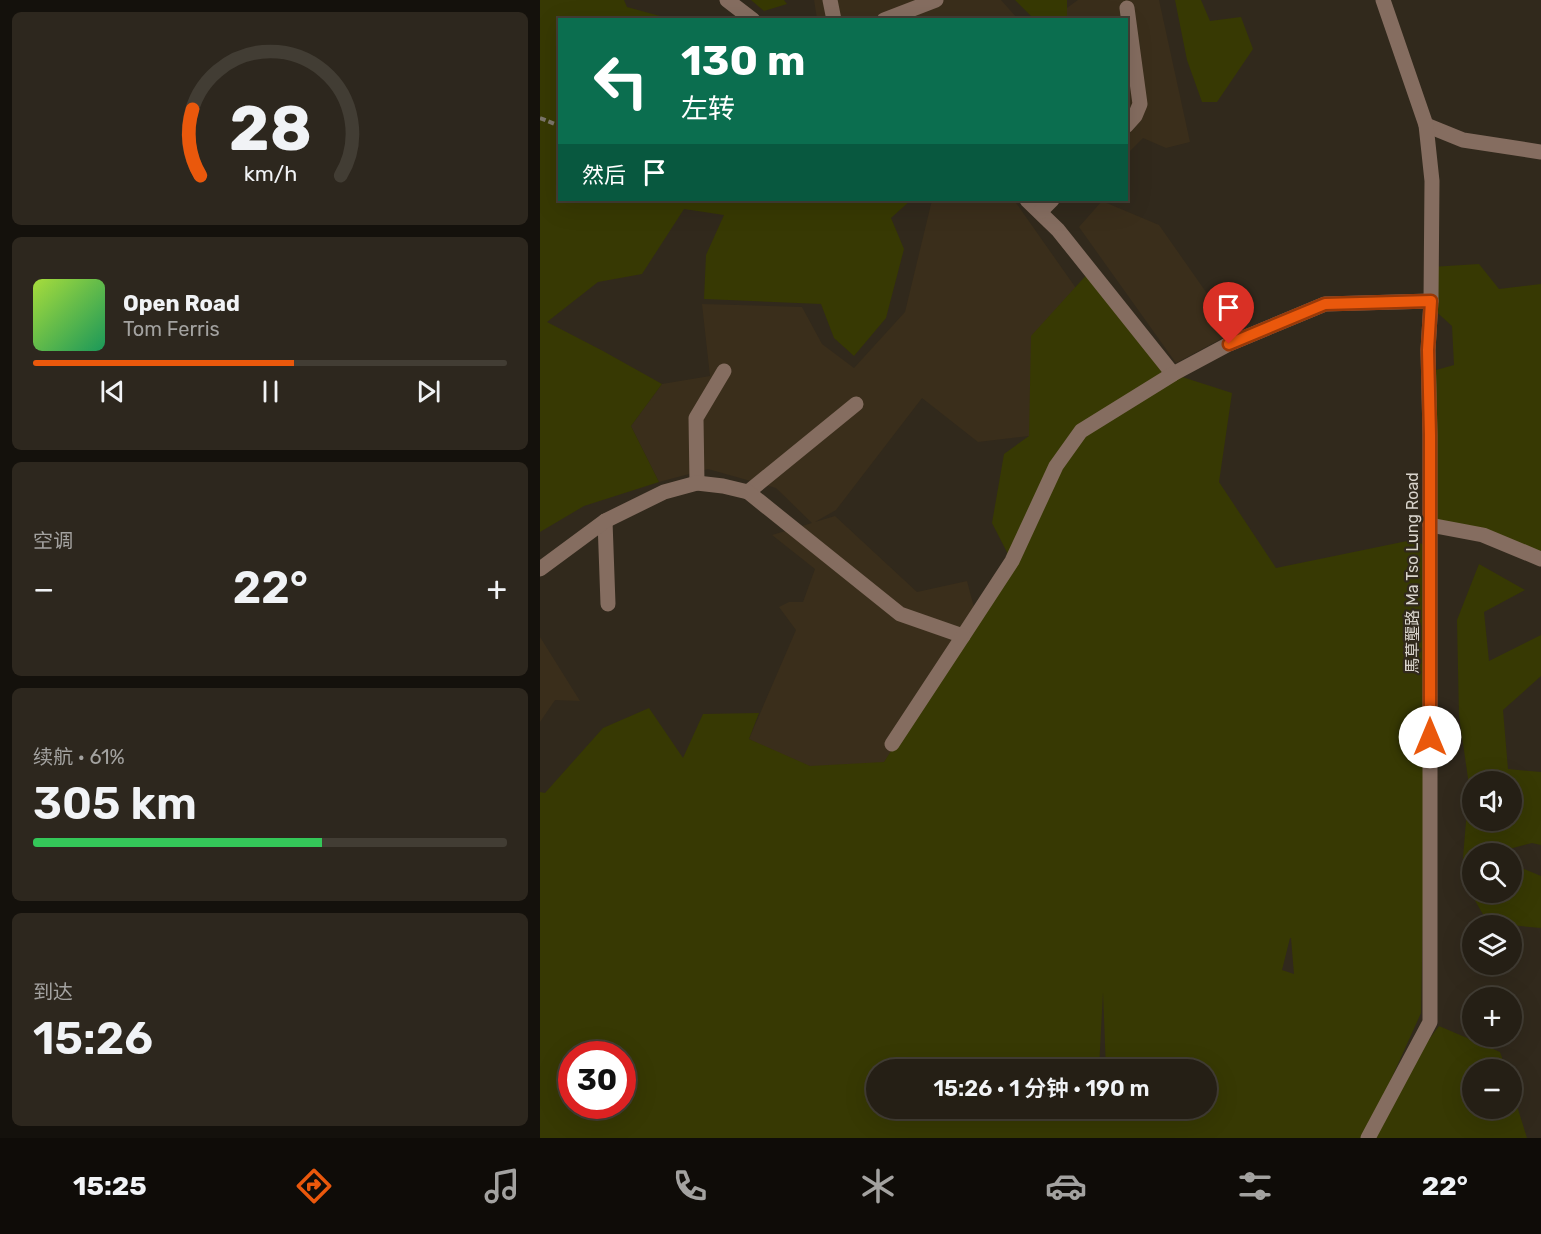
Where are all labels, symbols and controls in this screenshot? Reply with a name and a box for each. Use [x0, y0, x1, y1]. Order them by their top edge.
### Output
text: 130 m [681, 36, 806, 86]
icon: left [582, 42, 660, 120]
text: 28 [229, 92, 311, 166]
text: 左转 [681, 93, 735, 125]
icon: arrive [638, 156, 671, 189]
text: km/h [243, 161, 297, 186]
text: 然后 [582, 162, 626, 189]
pin [1203, 282, 1254, 344]
text: Open Road [123, 290, 240, 317]
icon: arrive [1212, 291, 1245, 324]
text: Tom Ferris [123, 317, 220, 341]
icon: previous [96, 375, 129, 408]
icon: pause [254, 375, 287, 408]
icon: next [412, 375, 445, 408]
street label: 馬草壟路 Ma Tso Lung Road [1403, 472, 1422, 674]
text: 空调 [33, 529, 73, 553]
text: 22° [233, 561, 308, 614]
text: − [33, 569, 54, 608]
text: + [486, 569, 507, 608]
position arrow [1398, 705, 1462, 769]
text: 续航 · 61% [33, 745, 125, 769]
map controls [1462, 771, 1522, 1119]
button: sound [1462, 771, 1522, 831]
text: 305 km [33, 777, 197, 830]
button: search [1462, 843, 1522, 903]
button: layers [1462, 915, 1522, 975]
text: 到达 [33, 980, 73, 1004]
button: + [1462, 987, 1522, 1047]
text: 15:26 [33, 1012, 153, 1065]
speed limit sign: 30 [558, 1041, 636, 1119]
button: − [1462, 1059, 1522, 1119]
text: 15:26 · 1 分钟 · 190 m [934, 1075, 1149, 1102]
icon: directions [293, 1165, 335, 1207]
icon: music [481, 1165, 523, 1207]
icon: phone [669, 1165, 711, 1207]
icon: climate [857, 1165, 899, 1207]
icon: car [1045, 1165, 1087, 1207]
icon: filters [1234, 1165, 1276, 1207]
text: 15:25 [73, 1170, 147, 1202]
text: 22° [1422, 1170, 1468, 1202]

